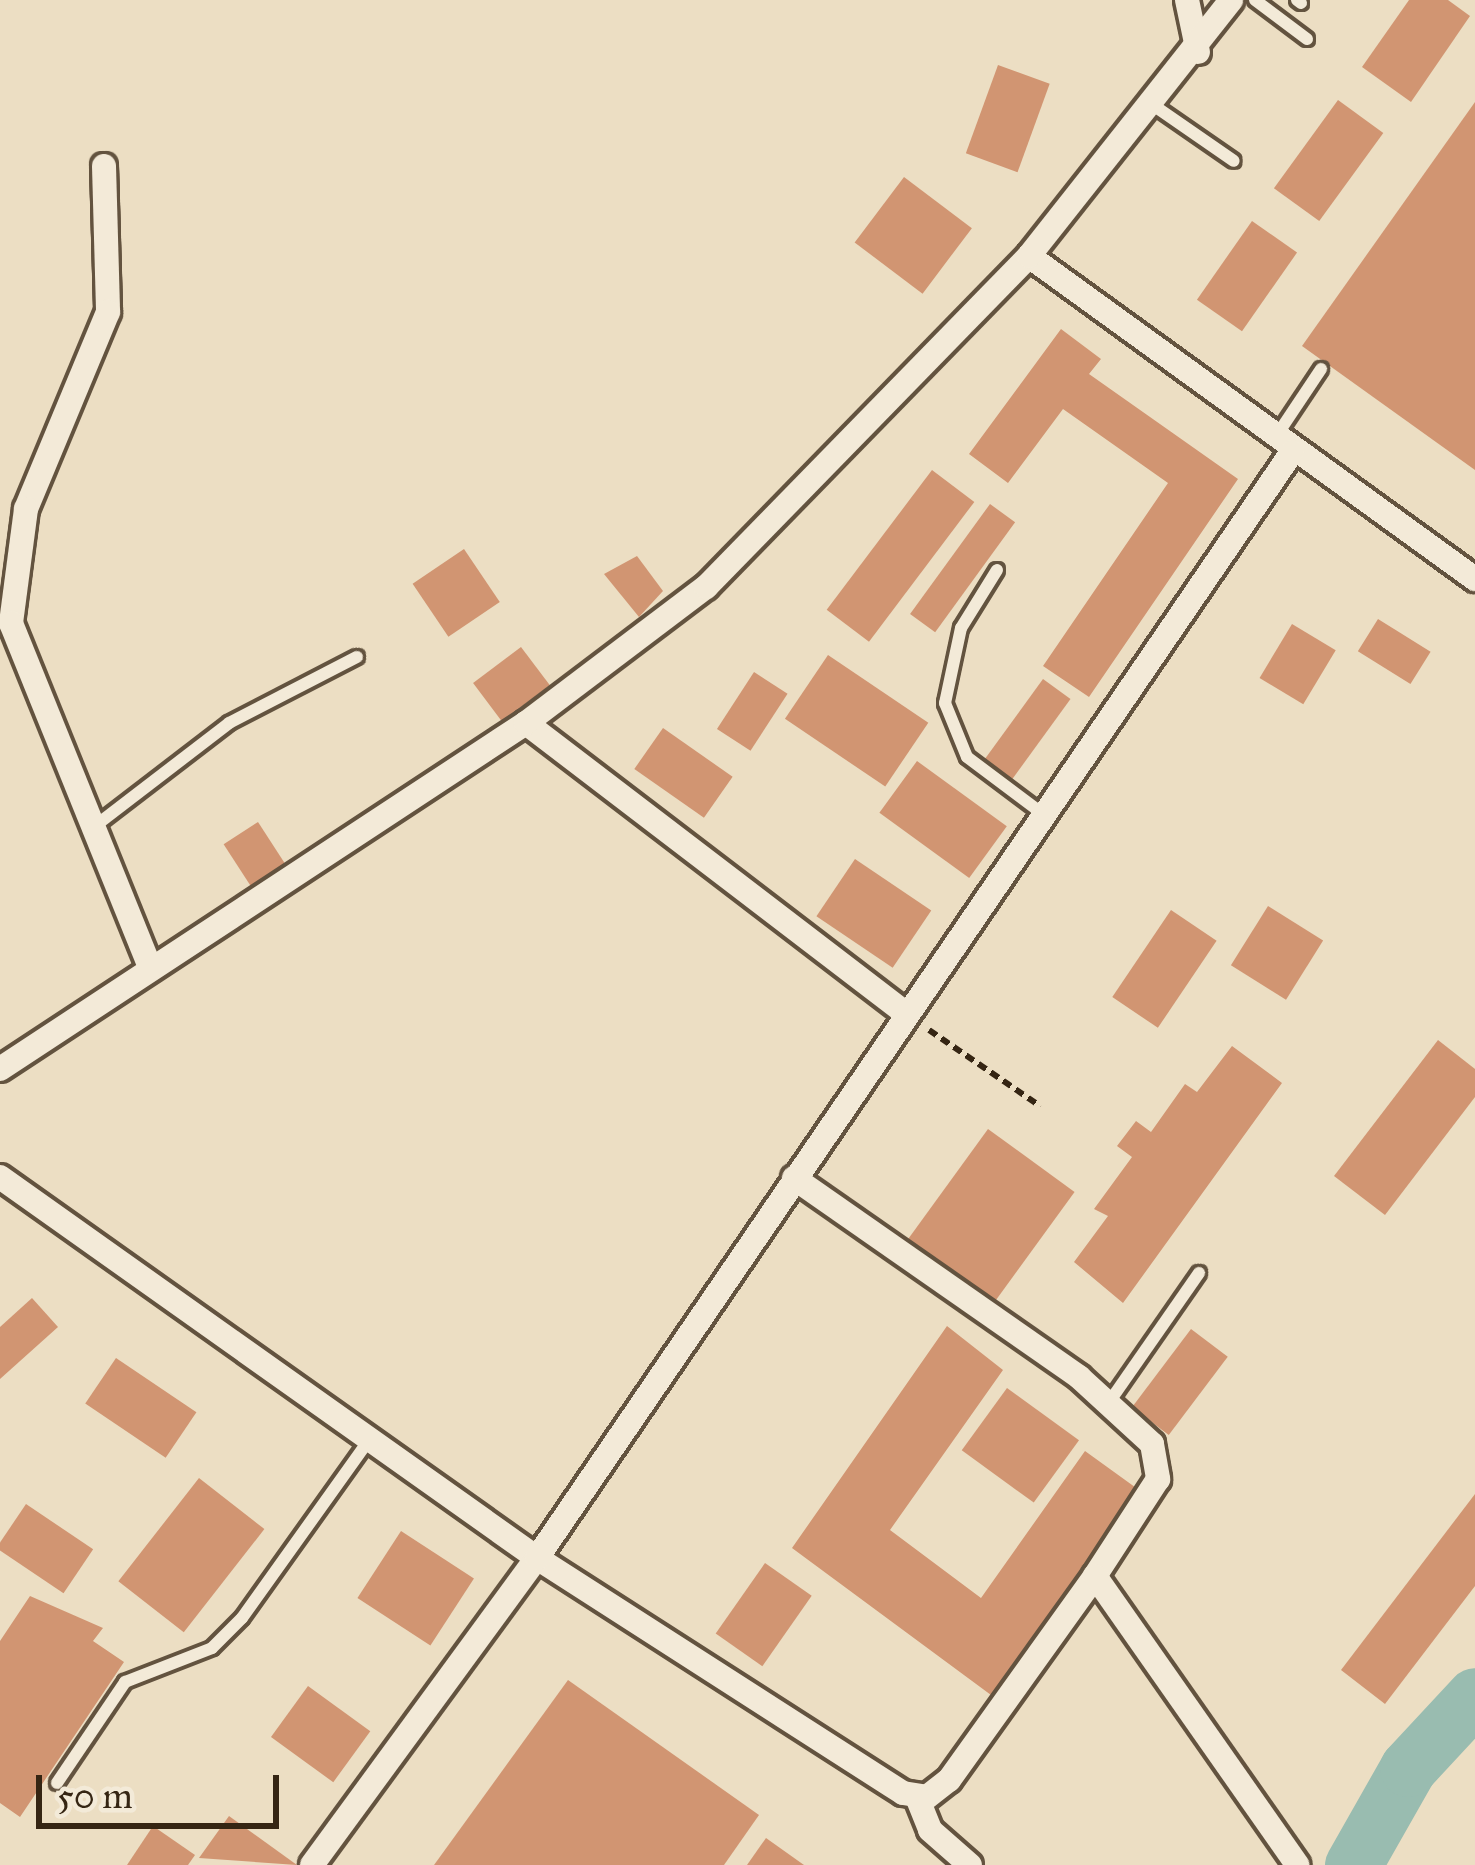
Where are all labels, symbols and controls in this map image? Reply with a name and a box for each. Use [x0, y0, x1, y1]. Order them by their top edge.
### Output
scale bar [42, 1751, 285, 1825]
text: 50 m [57, 1774, 133, 1818]

